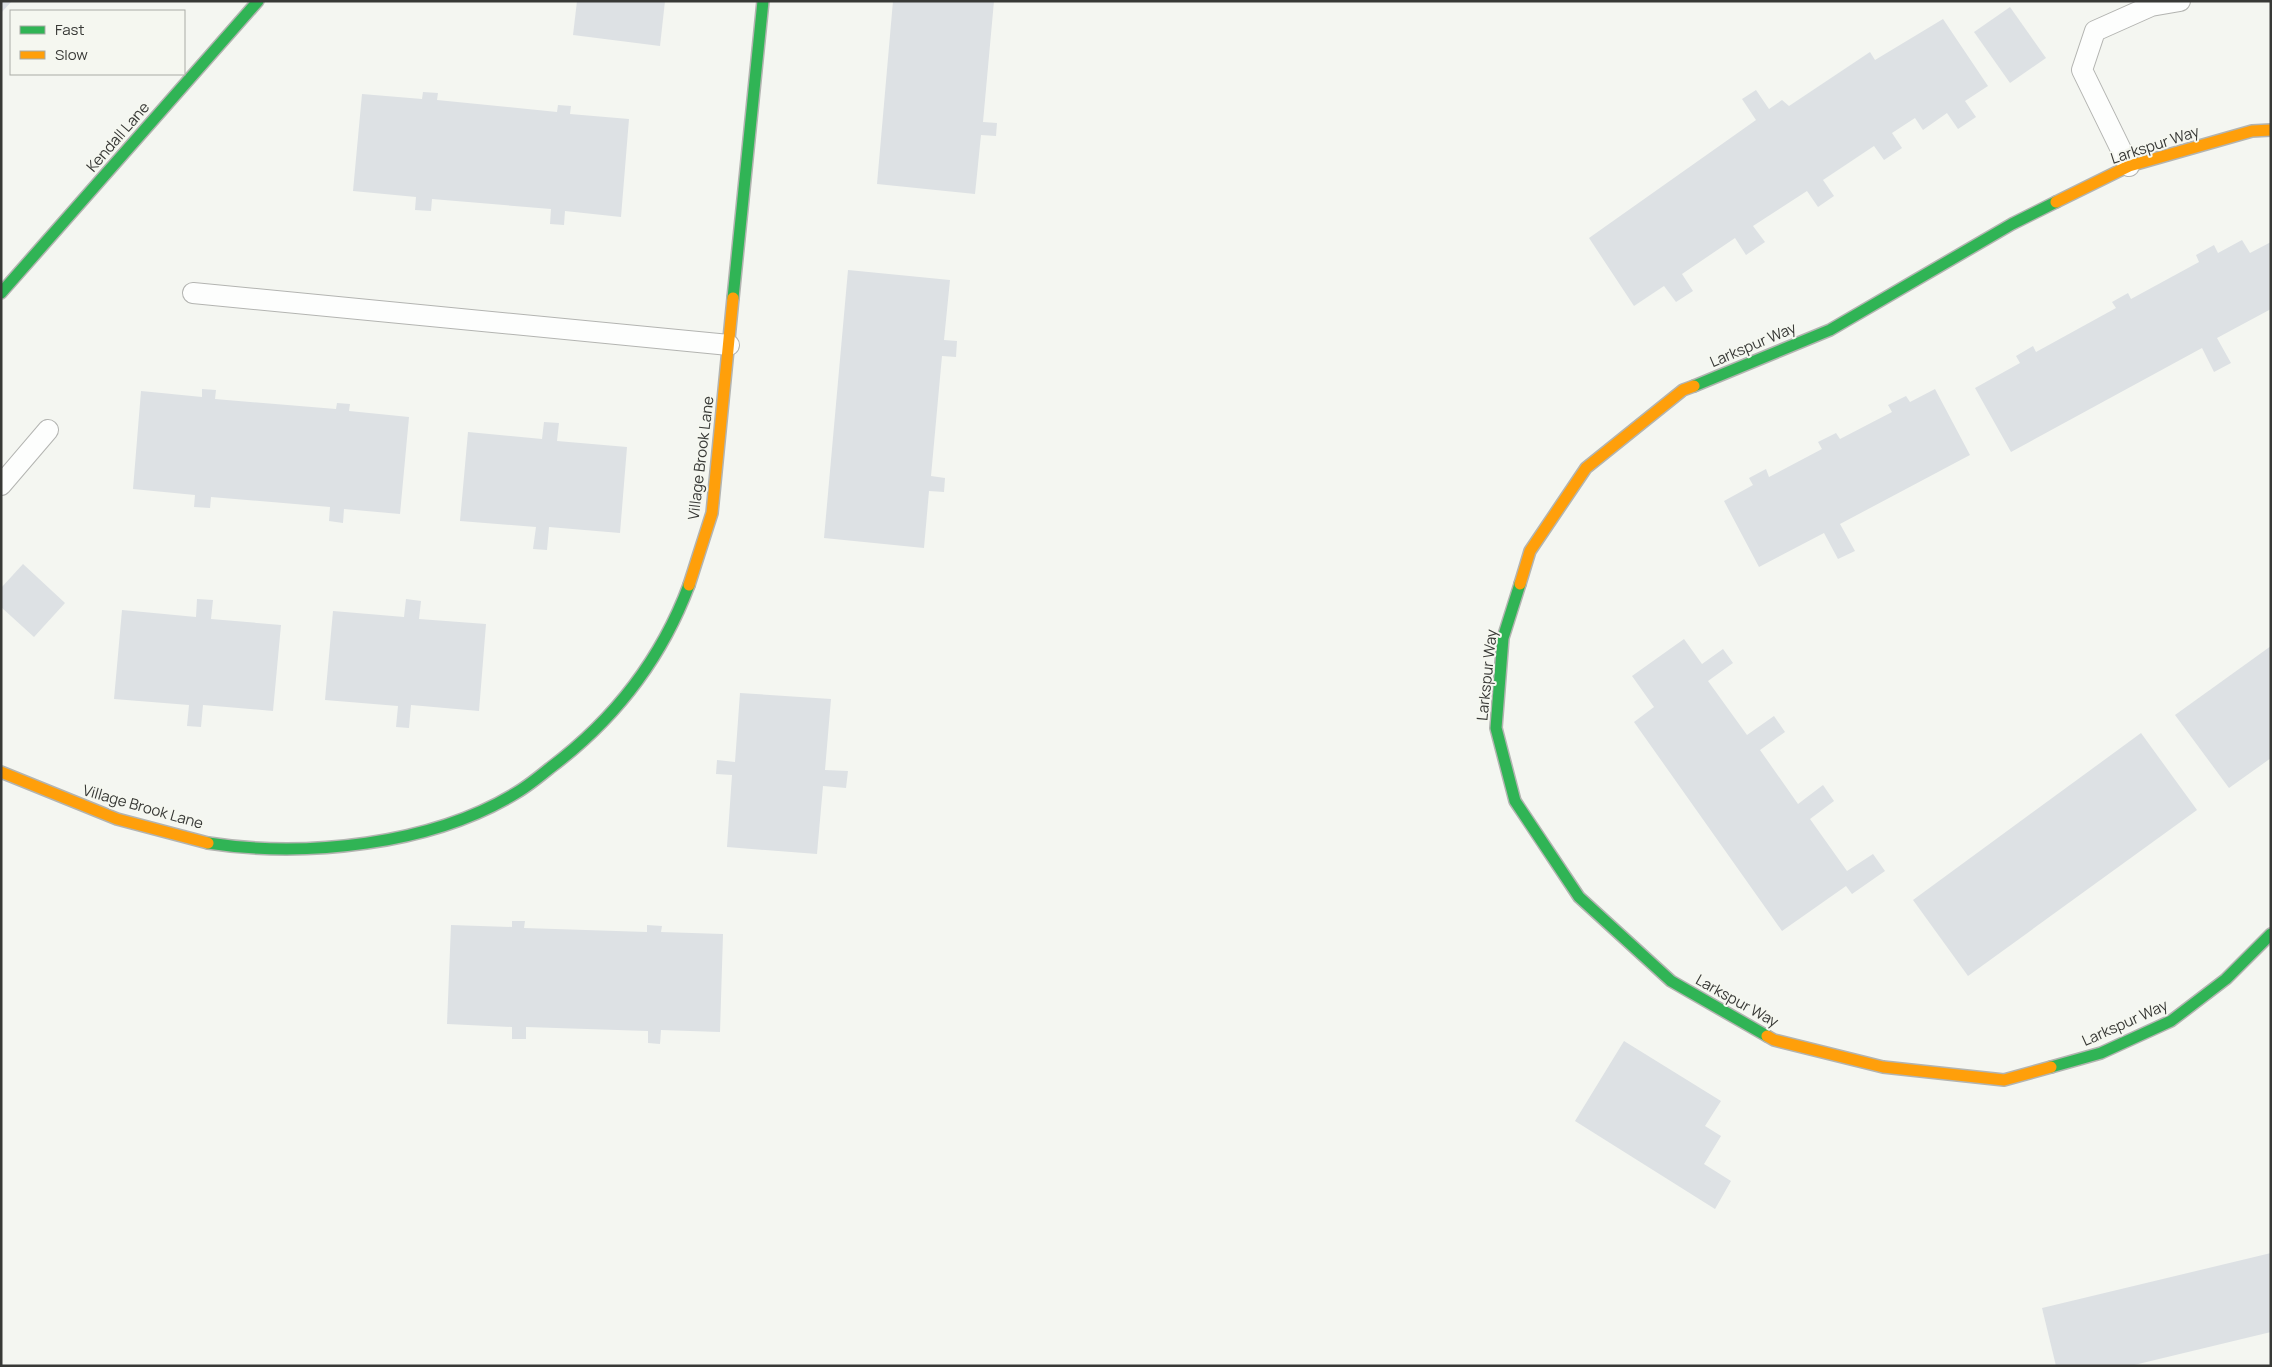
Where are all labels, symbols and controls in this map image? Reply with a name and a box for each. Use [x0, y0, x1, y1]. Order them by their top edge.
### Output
legend [10, 10, 185, 75]
text: Fast [55, 19, 84, 40]
text: Slow [55, 44, 88, 65]
street label: Kendall Lane [81, 97, 154, 176]
street label: Larkspur Way [2108, 120, 2202, 169]
street label: Larkspur Way [1706, 317, 1799, 372]
street label: Village Brook Lane [682, 395, 719, 521]
street label: Larkspur Way [1471, 628, 1502, 722]
street label: Village Brook Lane [80, 779, 206, 834]
street label: Larkspur Way [1692, 969, 1783, 1032]
street label: Larkspur Way [2079, 994, 2171, 1051]

